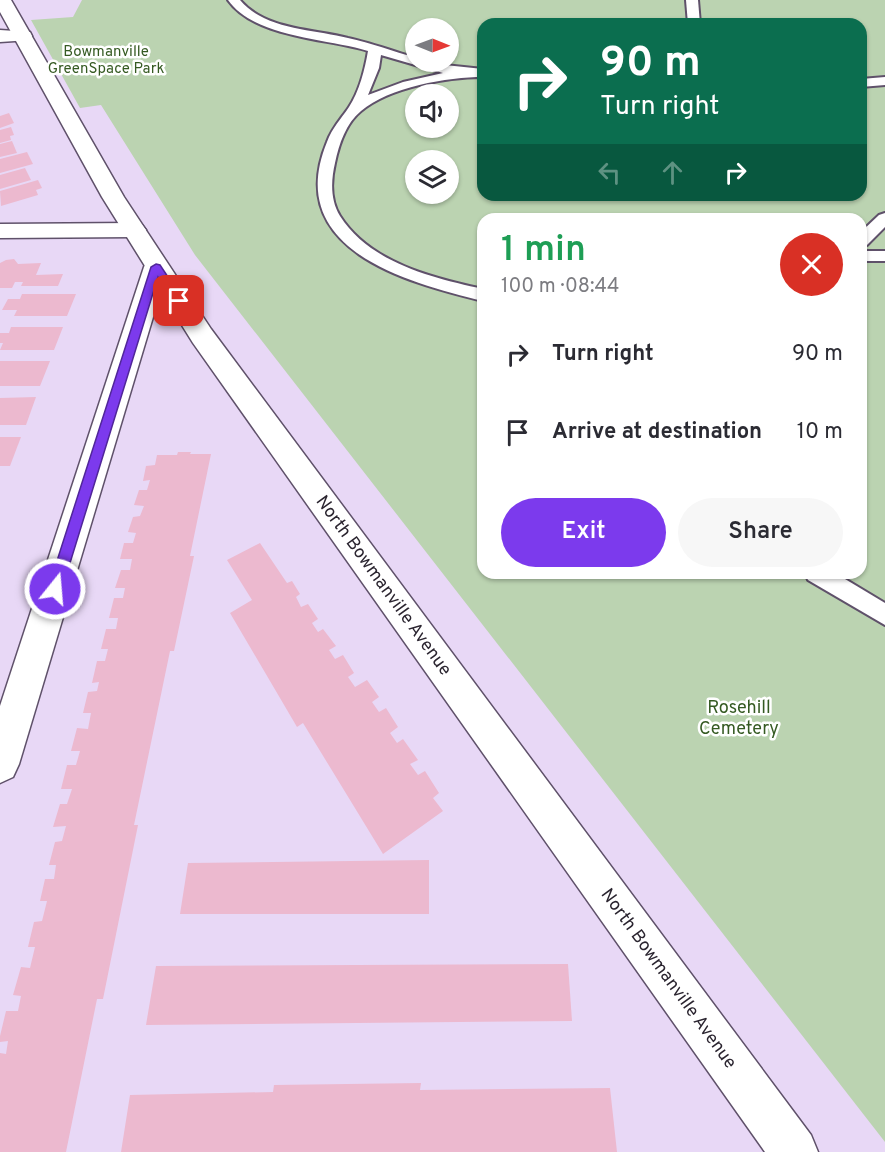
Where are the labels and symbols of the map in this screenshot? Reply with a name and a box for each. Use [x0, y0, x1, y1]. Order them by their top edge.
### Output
north arrow [405, 18, 459, 72]
park label: Bowmanville GreenSpace Park [48, 43, 164, 79]
pin [153, 275, 204, 326]
street label: North Bowmanville Avenue [310, 491, 456, 681]
position arrow [23, 557, 87, 621]
park label: Rosehill Cemetery [699, 697, 779, 741]
street label: North Bowmanville Avenue [595, 884, 741, 1074]

